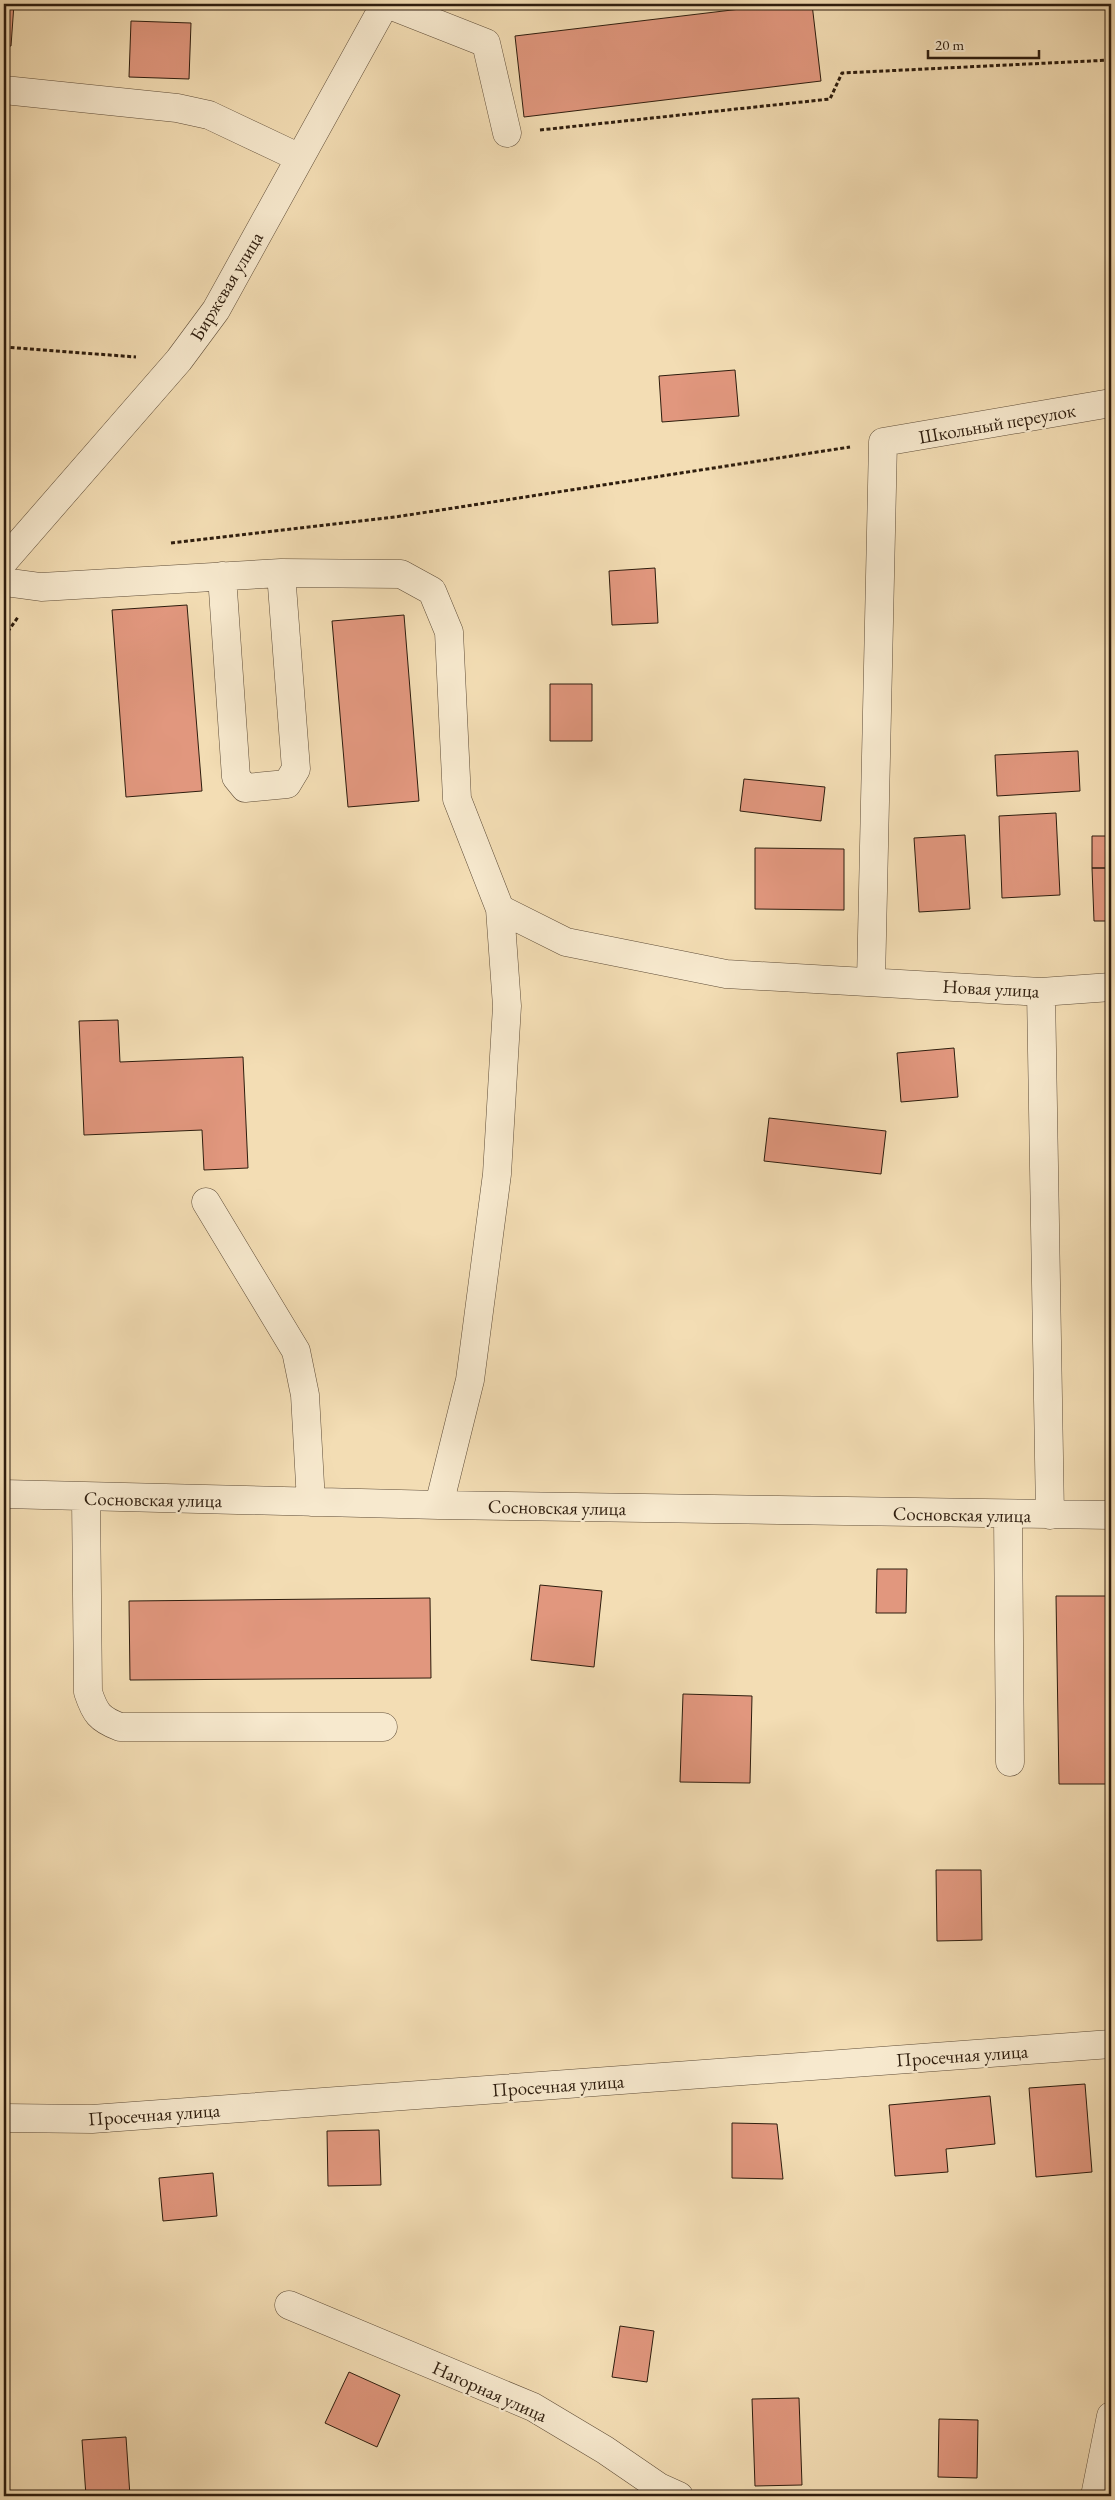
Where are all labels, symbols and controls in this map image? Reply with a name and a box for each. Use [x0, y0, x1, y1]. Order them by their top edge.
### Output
scale bar [928, 28, 1039, 60]
text: 20 m [935, 35, 964, 54]
street label: Биржевая улица [184, 227, 269, 346]
street label: Школьный переулок [917, 397, 1077, 450]
street label: Новая улица [942, 973, 1041, 1004]
street label: Сосновская улица [84, 1486, 223, 1513]
street label: Сосновская улица [488, 1494, 627, 1521]
street label: Сосновская улица [893, 1501, 1032, 1528]
street label: Просечная улица [895, 2038, 1029, 2073]
street label: Просечная улица [491, 2068, 625, 2103]
street label: Просечная улица [87, 2097, 221, 2132]
street label: Нагорная улица [428, 2355, 551, 2428]

